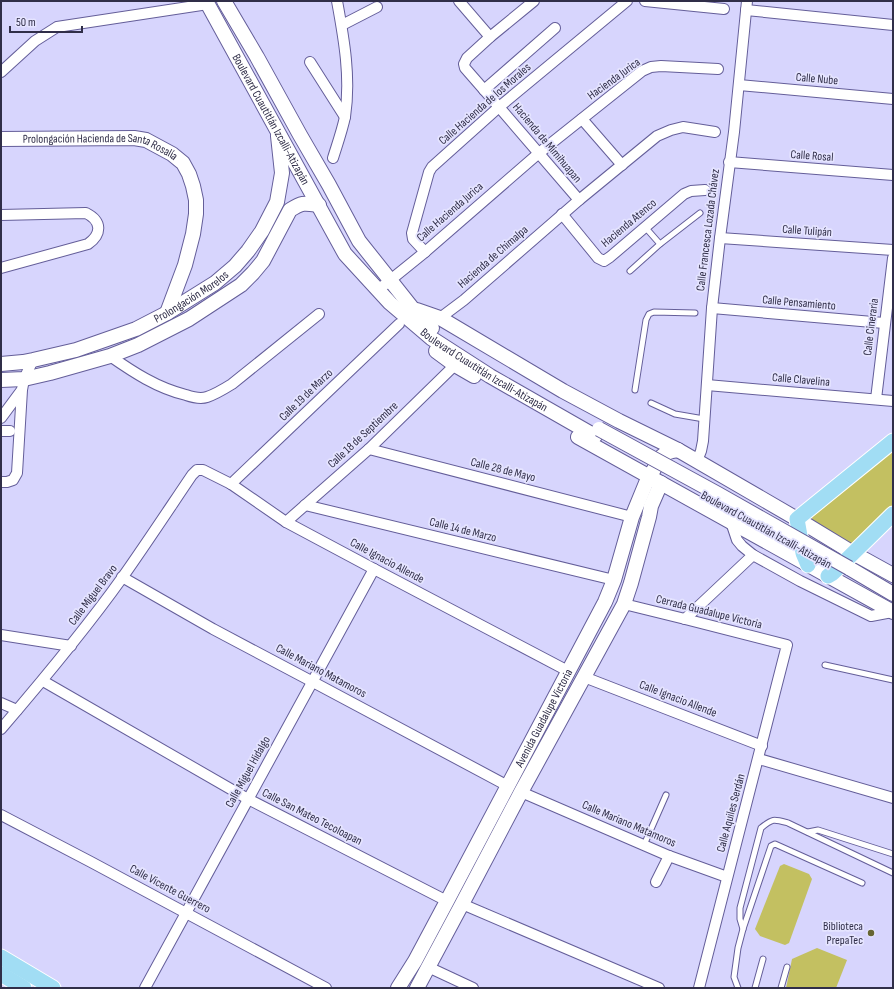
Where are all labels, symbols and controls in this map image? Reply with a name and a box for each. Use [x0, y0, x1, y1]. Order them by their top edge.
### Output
scale bar [10, 8, 82, 34]
text: 50 m [16, 15, 36, 30]
street label: Boulevard Cuautitlán Izcalli-Atizapán [229, 51, 313, 188]
street label: Hacienda Jurica [585, 55, 644, 103]
street label: Calle Hacienda de los Morales [436, 60, 534, 148]
street label: Calle Nube [795, 70, 839, 88]
street label: Hacienda de Mimihuapan [509, 100, 585, 186]
street label: Prolongación Hacienda de Santa Rosalía [23, 130, 181, 164]
street label: Calle Rosal [790, 147, 834, 165]
street label: Calle Francesca Lozada Chávez [693, 167, 723, 292]
street label: Calle Hacienda Jurica [414, 179, 487, 245]
street label: Hacienda Atenco [598, 196, 660, 250]
street label: Hacienda de Chimalpa [455, 222, 532, 292]
street label: Calle Tulipán [782, 222, 832, 240]
street label: Prolongación Morelos [151, 267, 232, 326]
street label: Calle Pensamiento [762, 292, 836, 314]
street label: Calle Cineraria [860, 297, 882, 357]
street label: Boulevard Cuautitlán Izcalli-Atizapán [417, 325, 551, 415]
street label: Calle 19 de Marzo [276, 366, 336, 424]
street label: Calle Clavelina [772, 370, 831, 390]
street label: Calle 18 de Septiembre [325, 398, 401, 471]
street label: Calle 28 de Mayo [469, 455, 537, 485]
street label: Boulevard Cuautitlán Izcalli-Atizapán [698, 488, 834, 572]
street label: Calle 14 de Marzo [428, 514, 498, 546]
street label: Calle Ignacio Allende [347, 535, 427, 587]
street label: Calle Miguel Bravo [65, 562, 121, 628]
street label: Cerrada Guadalupe Victoria [654, 592, 764, 633]
street label: Calle Mariano Matamoros [273, 641, 369, 701]
street label: Avenida Guadalupe Victoria [511, 666, 576, 770]
street label: Calle Ignacio Allende [637, 677, 719, 721]
street label: Calle Miguel Hidalgo [222, 734, 274, 810]
street label: Calle Aquiles Serdán [713, 772, 749, 854]
street label: Calle San Mateo Tecoloapan [259, 785, 365, 849]
street label: Calle Mariano Matamoros [580, 797, 678, 851]
street label: Calle Vicente Guerrero [127, 861, 213, 917]
place label: Biblioteca PrepaTec [823, 919, 863, 948]
marker: Biblioteca PrepaTec [866, 928, 876, 938]

